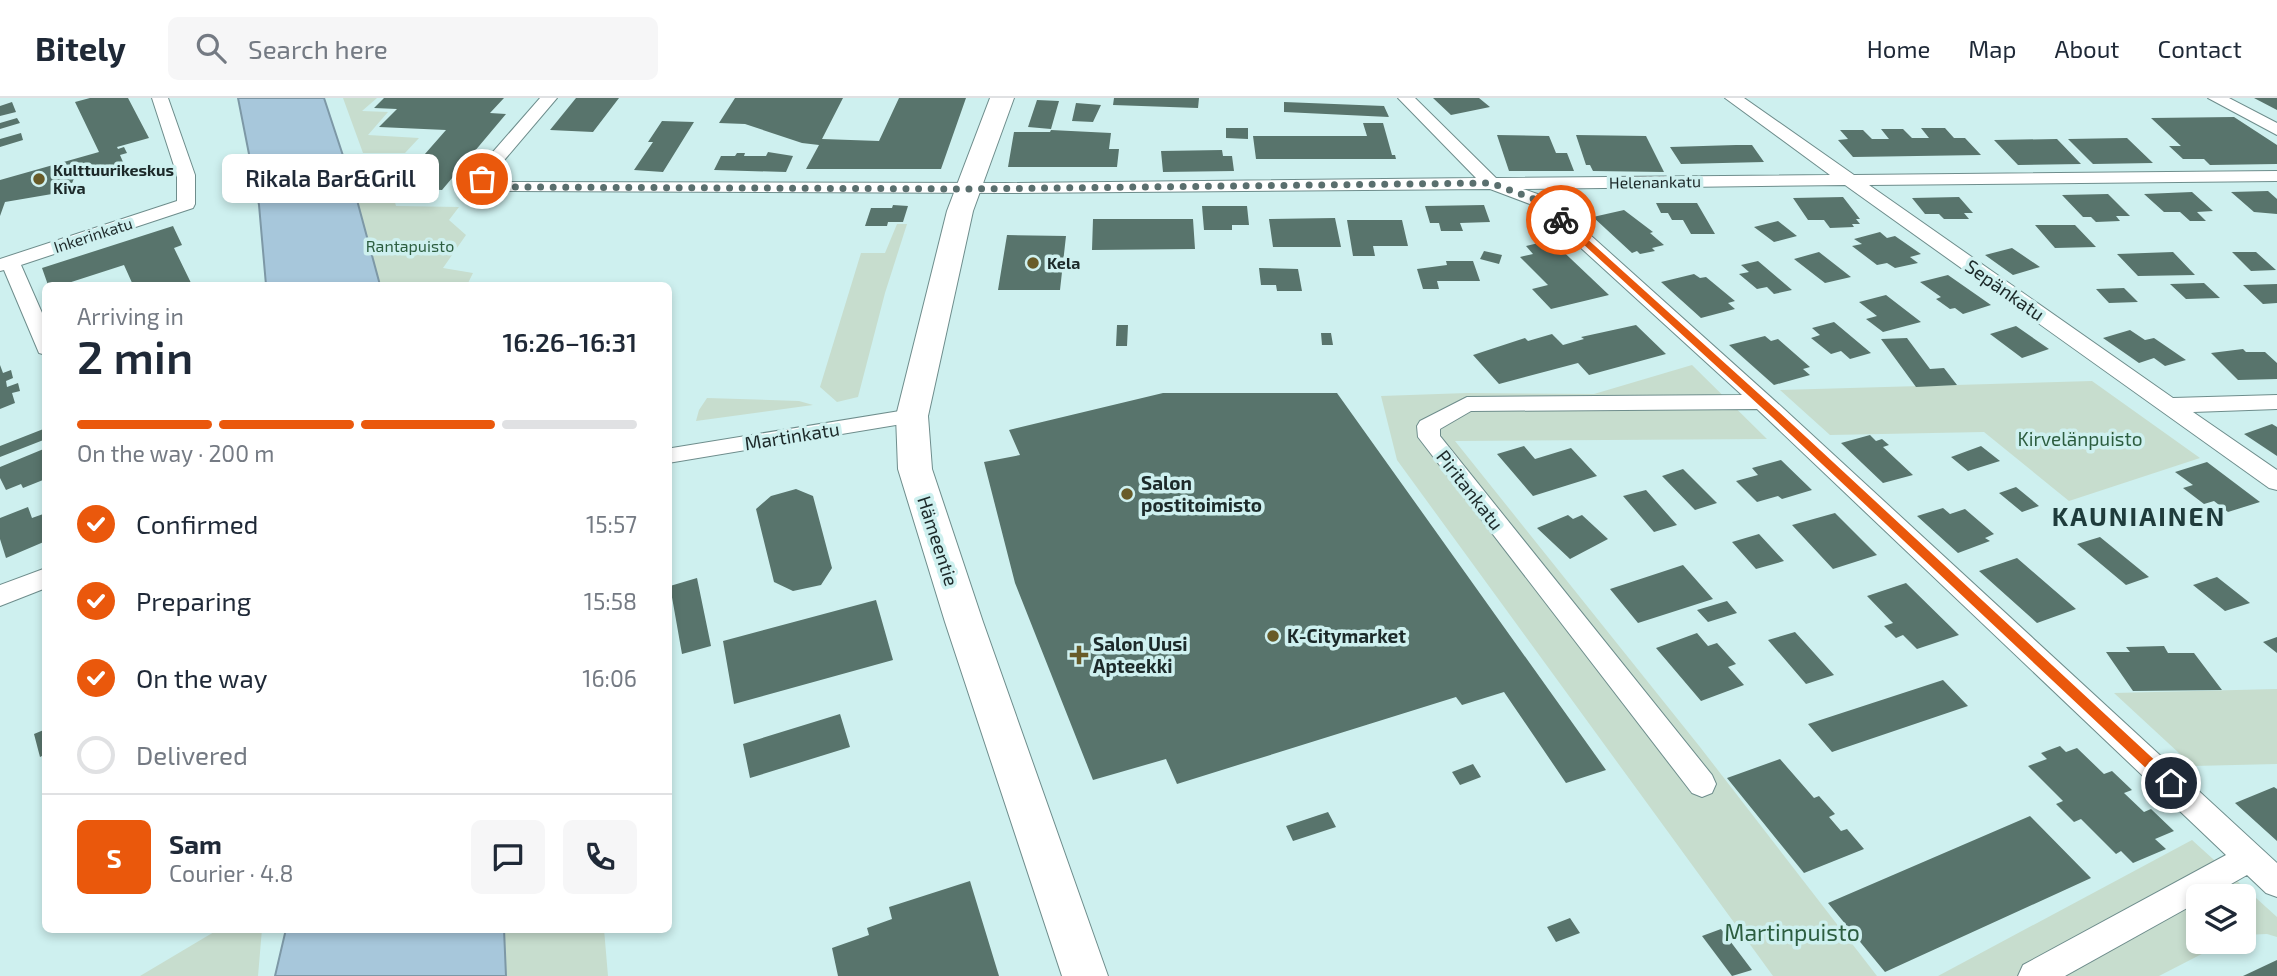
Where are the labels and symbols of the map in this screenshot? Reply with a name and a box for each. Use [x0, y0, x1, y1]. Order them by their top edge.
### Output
pin [452, 149, 512, 209]
callout: Rikala Bar&Grill [223, 154, 440, 204]
place label: Kulttuurikeskus Kiva [53, 160, 174, 197]
marker: Kulttuurikeskus Kiva [31, 171, 47, 187]
street label: Helenankatu [1609, 171, 1701, 192]
courier [1526, 185, 1596, 255]
street label: Inkerinkatu [51, 213, 135, 256]
park label: Rantapuisto [366, 236, 454, 255]
place label: Kela [1047, 253, 1080, 272]
street label: Sepänkatu [1961, 254, 2049, 325]
marker: Kela [1025, 255, 1041, 271]
street label: Martinkatu [743, 417, 841, 454]
park label: Kirvelänpuisto [2017, 427, 2143, 450]
street label: Piritankatu [1432, 445, 1509, 534]
place label: Salon postitoimisto [1141, 471, 1262, 516]
marker: Salon postitoimisto [1119, 486, 1135, 502]
street label: Hämeentie [913, 493, 964, 589]
district label: KAUNIAINEN [2052, 500, 2226, 531]
place label: K-Citymarket [1287, 624, 1406, 648]
marker: K-Citymarket [1265, 628, 1281, 644]
place label: Salon Uusi Apteekki [1093, 632, 1188, 677]
marker: Salon Uusi Apteekki [1071, 647, 1087, 663]
pin [2141, 753, 2201, 813]
park label: Martinpuisto [1724, 918, 1860, 946]

